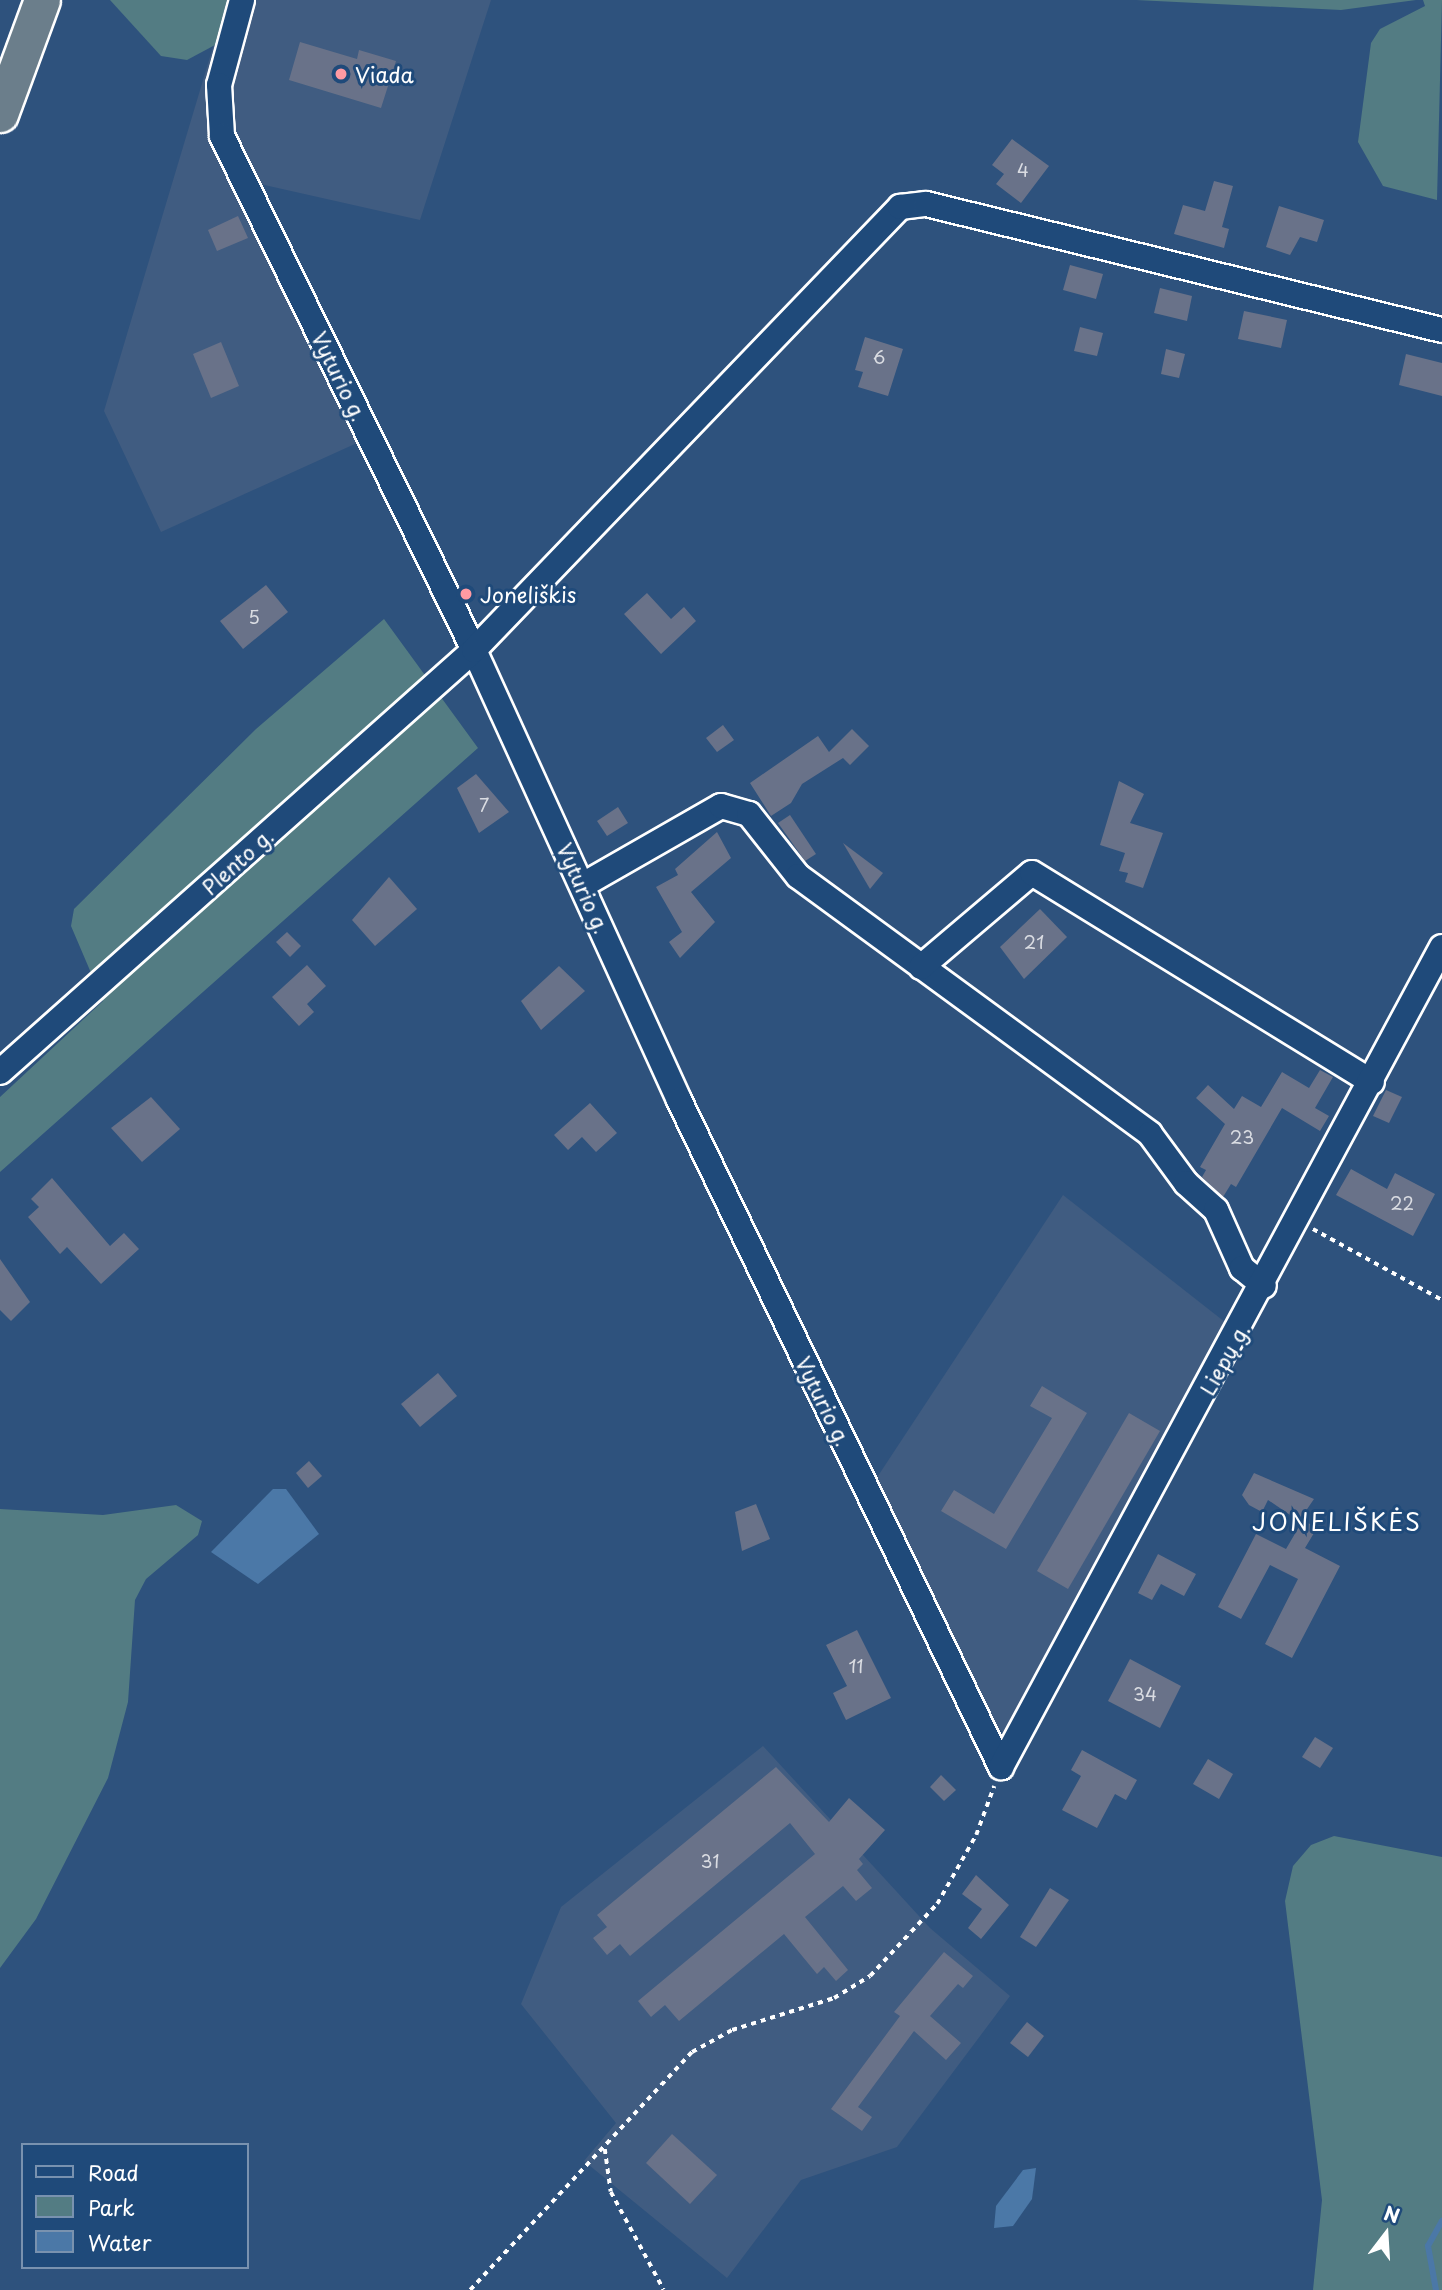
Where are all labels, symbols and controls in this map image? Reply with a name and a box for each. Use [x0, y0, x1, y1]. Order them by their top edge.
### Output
place label: Viada [355, 61, 414, 87]
marker: Viada [333, 66, 349, 82]
house number: 4 [1017, 159, 1029, 181]
street label: Vyturio g. [307, 327, 373, 425]
house number: 6 [873, 346, 885, 368]
place label: Joneliškis [480, 581, 576, 607]
marker: Joneliškis [458, 586, 474, 602]
house number: 5 [248, 606, 260, 628]
house number: 7 [479, 794, 489, 816]
street label: Plento g. [196, 823, 278, 899]
street label: Vyturio g. [553, 838, 615, 938]
house number: 21 [1024, 931, 1044, 953]
house number: 23 [1230, 1126, 1254, 1148]
house number: 22 [1390, 1192, 1414, 1214]
street label: Liepų g. [1194, 1319, 1254, 1399]
street label: Vyturio g. [791, 1352, 857, 1450]
district label: JONELIŠKĖS [1254, 1508, 1420, 1536]
house number: 11 [848, 1655, 864, 1677]
house number: 34 [1133, 1683, 1157, 1705]
house number: 31 [701, 1850, 719, 1872]
legend [21, 2143, 248, 2269]
text: Road [88, 2156, 139, 2188]
text: Park [88, 2191, 135, 2223]
text: N [1381, 2198, 1403, 2230]
north arrow [1351, 2199, 1421, 2269]
text: Water [88, 2226, 151, 2258]

